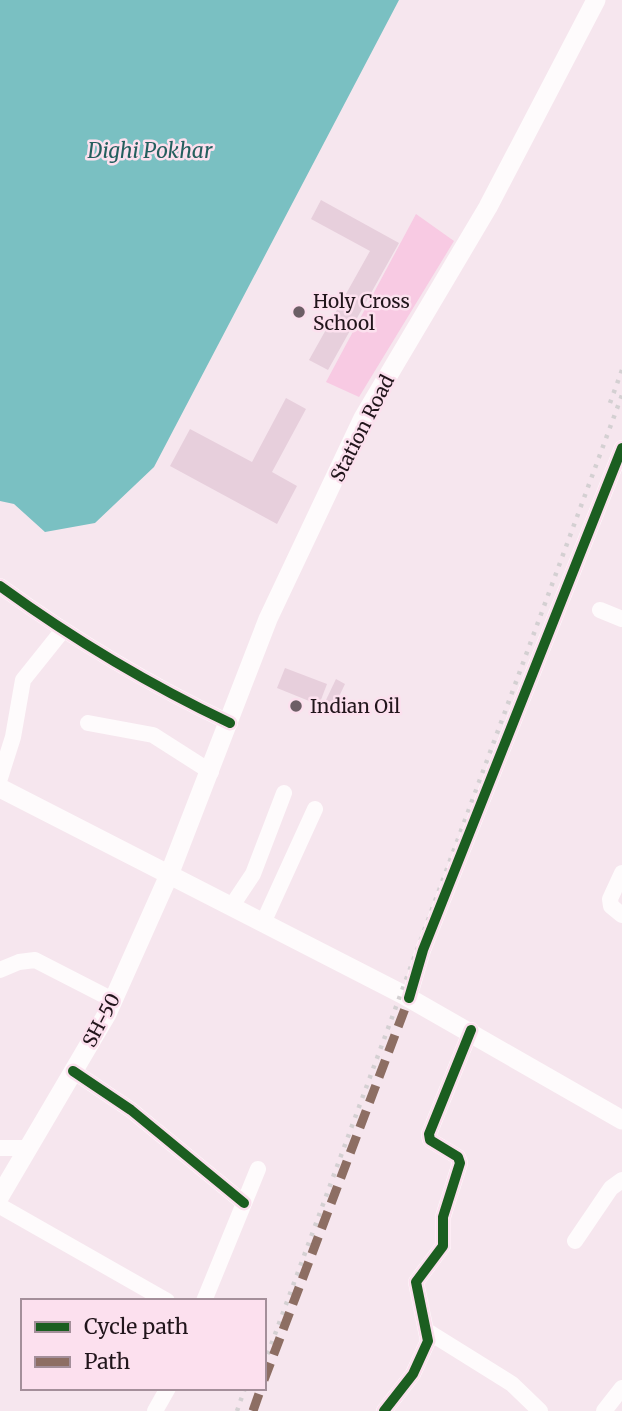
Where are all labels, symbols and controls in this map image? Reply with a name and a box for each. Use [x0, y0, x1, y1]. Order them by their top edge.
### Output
water label: Dighi Pokhar [87, 137, 213, 164]
place label: Holy Cross School [313, 289, 410, 335]
marker: Holy Cross School [291, 304, 307, 320]
street label: Station Road [325, 371, 399, 485]
place label: Indian Oil [310, 694, 400, 718]
marker: Indian Oil [288, 698, 304, 714]
street label: SH-50 [77, 989, 125, 1051]
legend [21, 1299, 266, 1390]
text: Cycle path [84, 1313, 188, 1340]
text: Path [84, 1348, 130, 1375]

